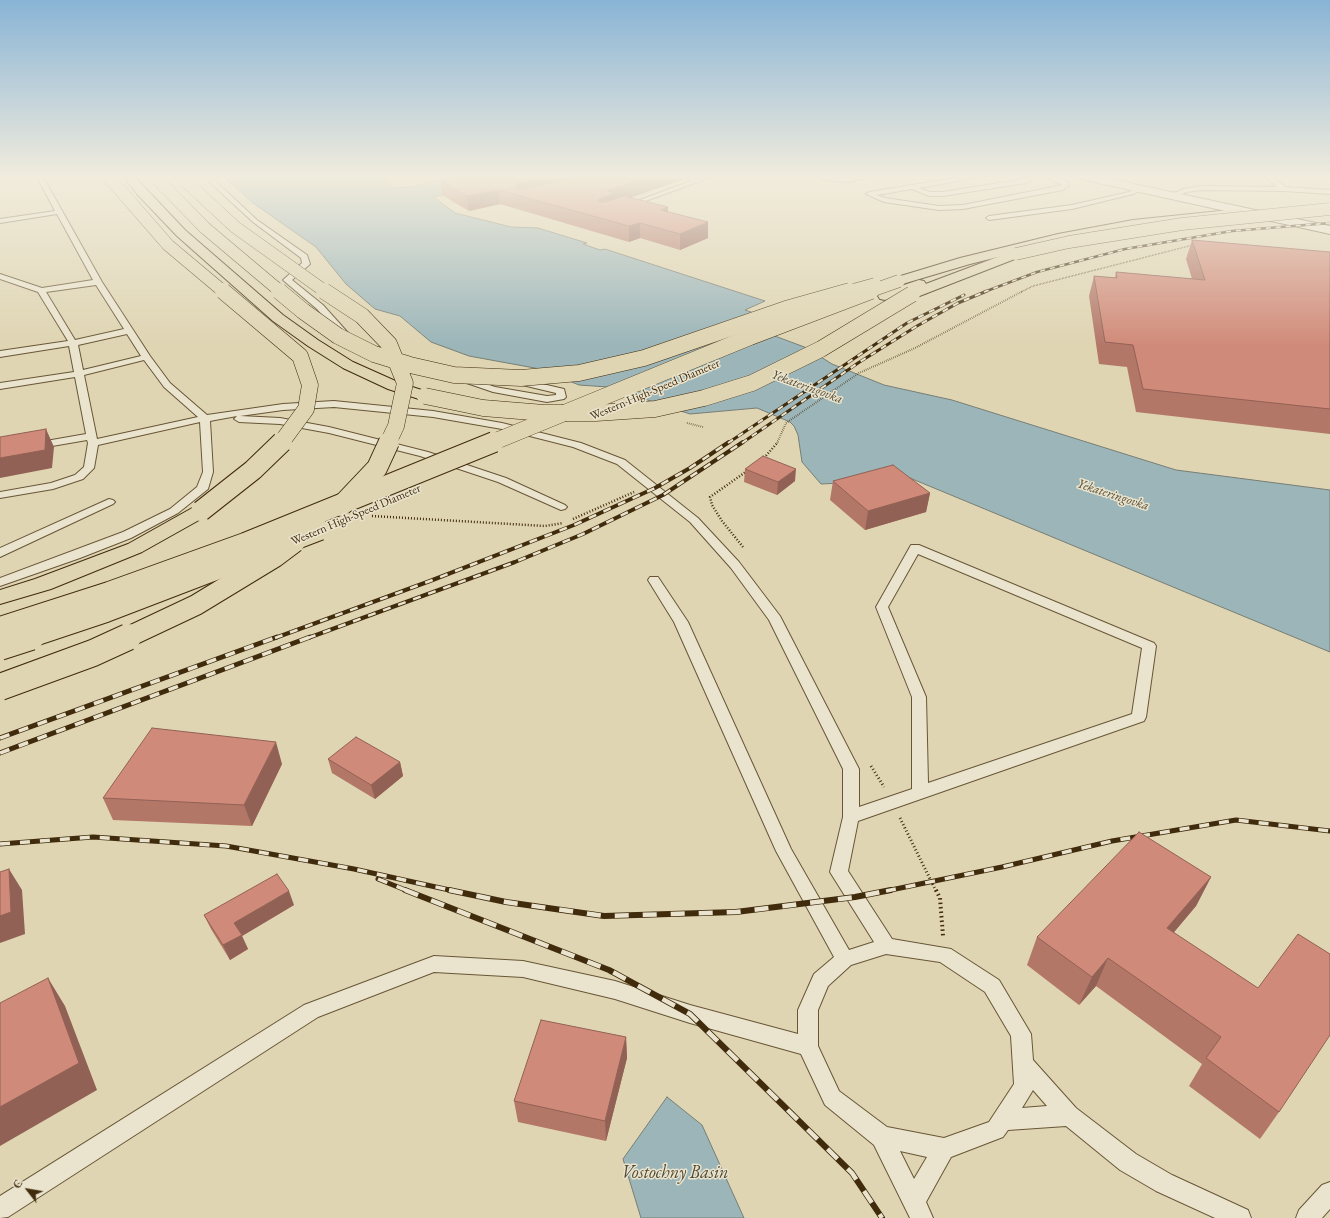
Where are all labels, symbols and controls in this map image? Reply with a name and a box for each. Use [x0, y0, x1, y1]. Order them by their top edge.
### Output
street label: Western High-Speed Diameter [588, 356, 722, 424]
water label: Yekateringovka [769, 367, 845, 407]
water label: Yekateringovka [1075, 476, 1151, 514]
street label: Western High-Speed Diameter [289, 481, 423, 549]
water label: Vostochny Basin [622, 1162, 728, 1184]
north arrow [8, 1170, 48, 1210]
text: С [10, 1177, 26, 1191]

